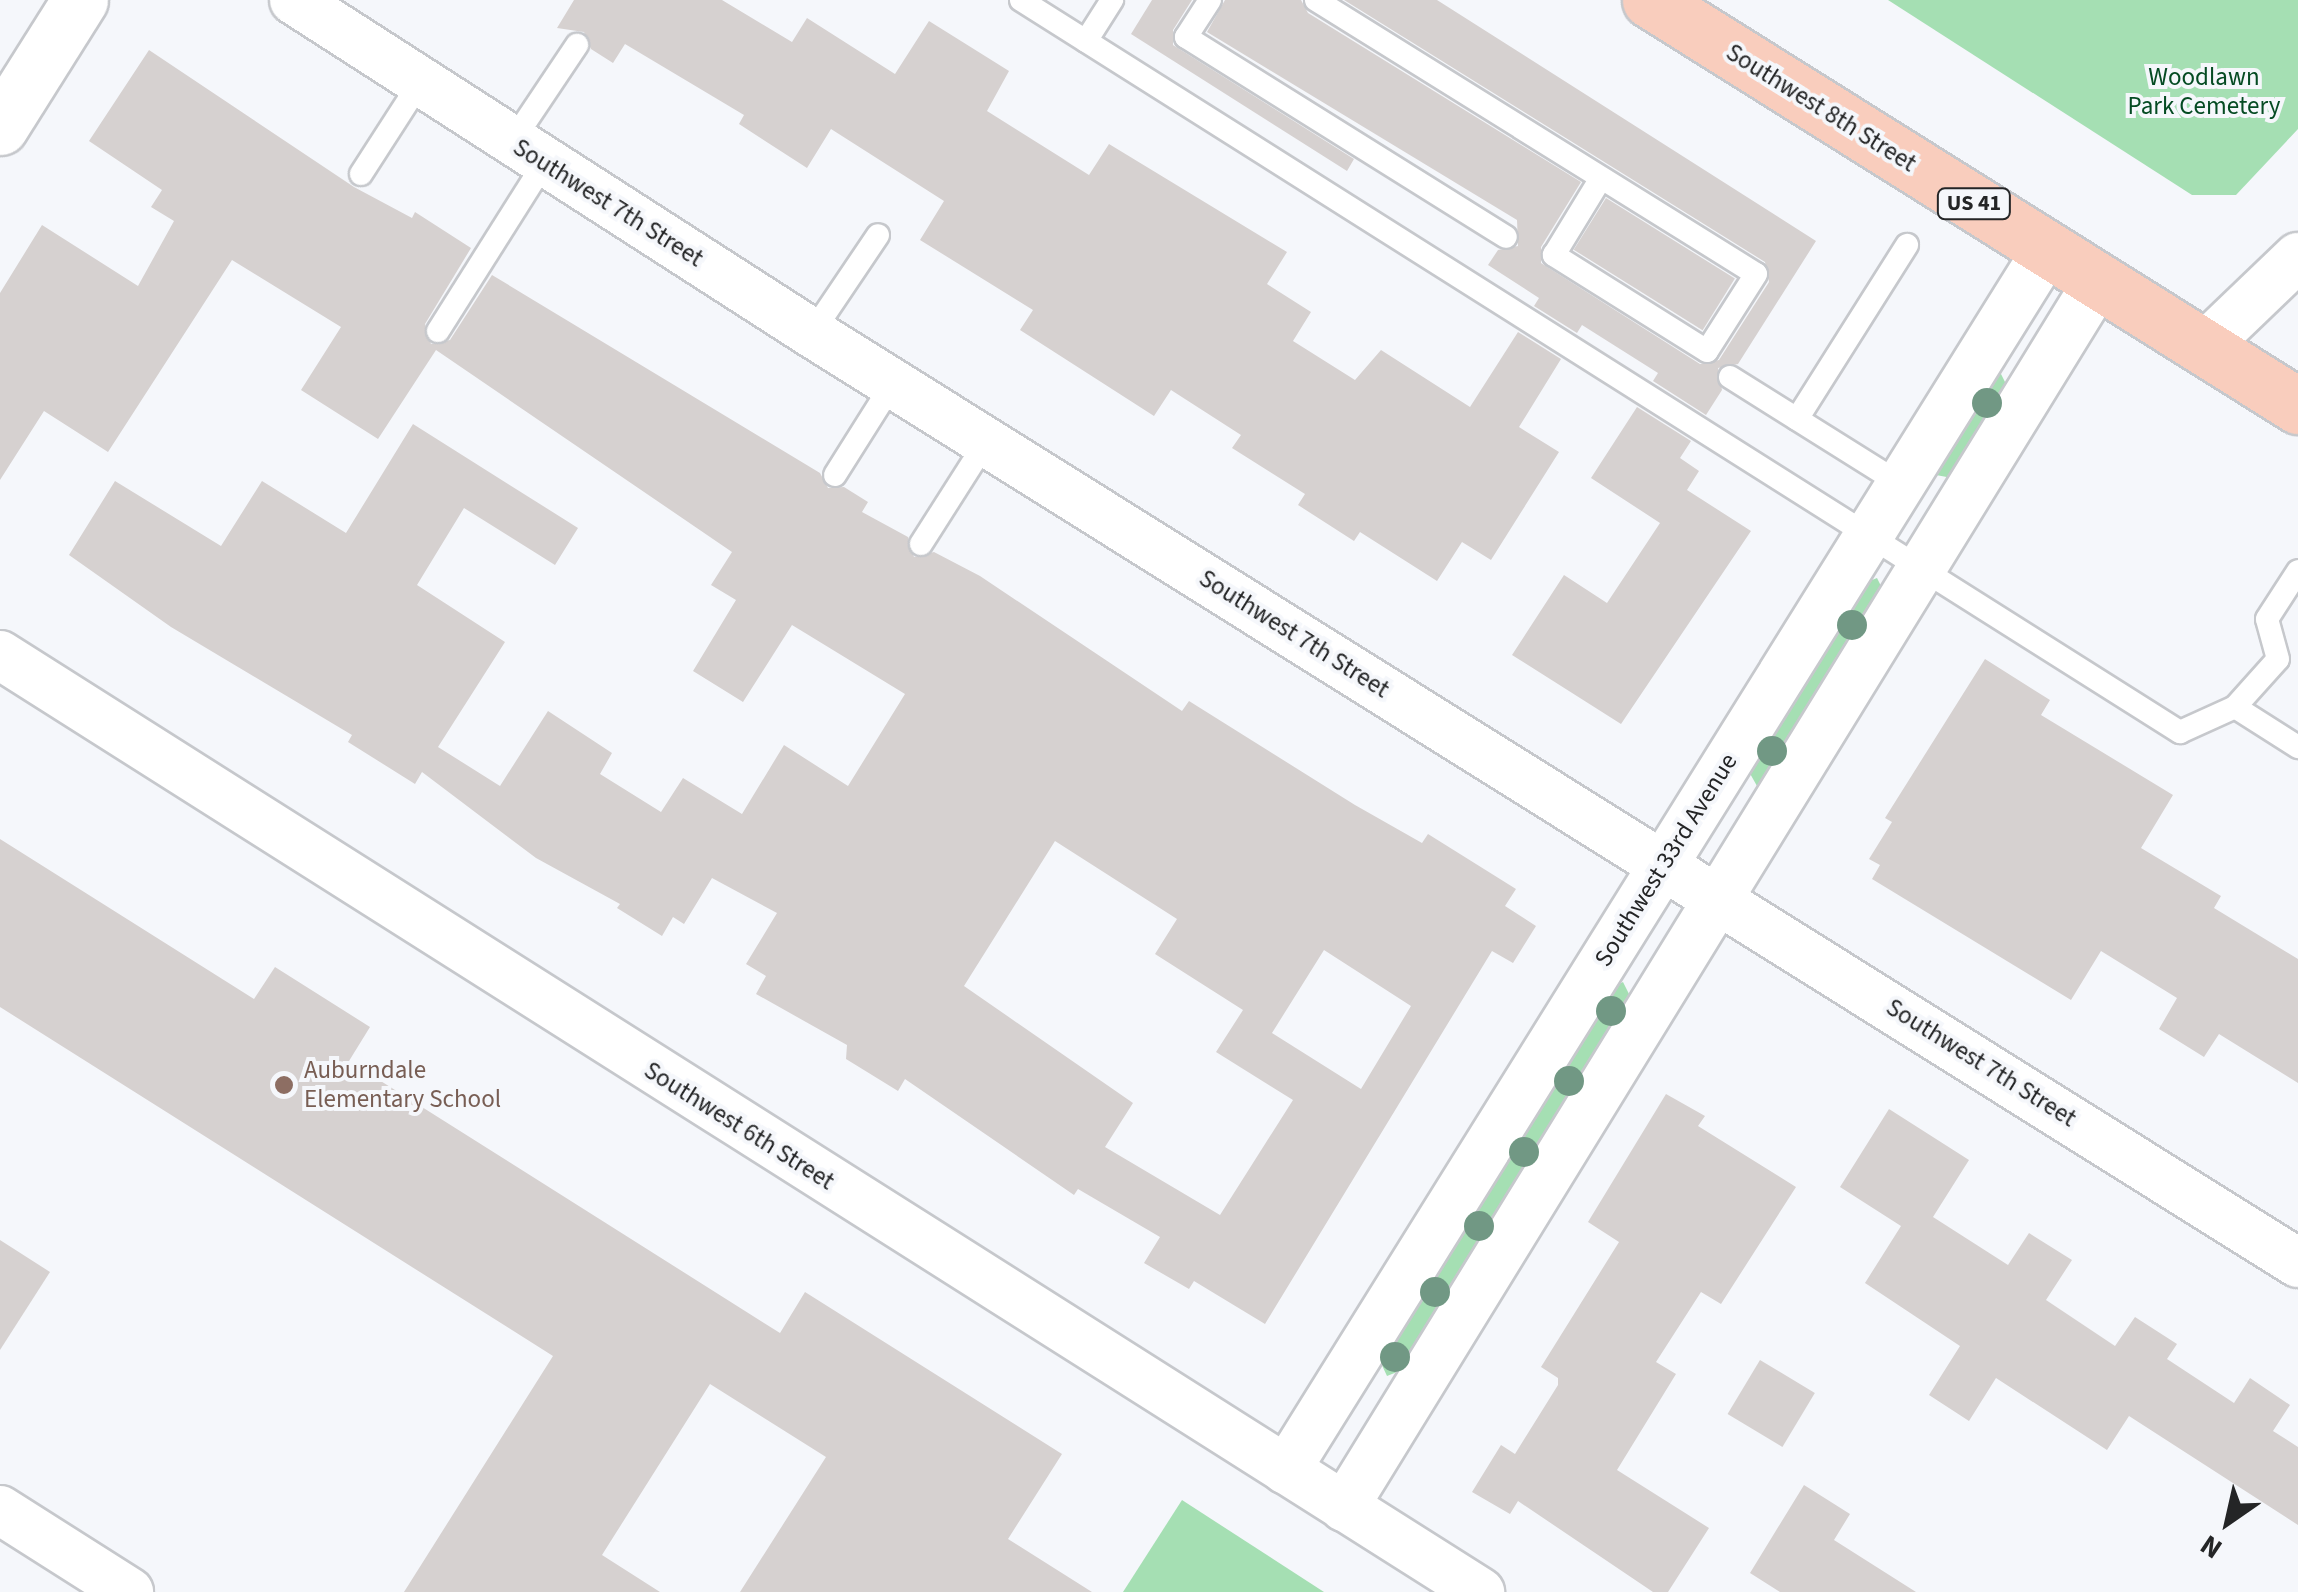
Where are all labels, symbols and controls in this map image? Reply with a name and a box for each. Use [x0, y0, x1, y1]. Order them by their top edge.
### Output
street label: Southwest 8th Street [1720, 37, 1922, 179]
park label: Woodlawn Park Cemetery [2128, 63, 2280, 122]
street label: Southwest 7th Street [507, 132, 709, 274]
road number: US 41 [1936, 187, 2012, 221]
street label: Southwest 7th Street [1193, 563, 1395, 705]
street label: Southwest 33rd Avenue [1588, 748, 1744, 972]
street label: Southwest 7th Street [1880, 992, 2082, 1134]
street label: Southwest 6th Street [638, 1055, 840, 1197]
place label: Auburndale Elementary School [304, 1056, 501, 1115]
marker: Auburndale Elementary School [273, 1074, 295, 1096]
north arrow [2178, 1472, 2278, 1572]
text: N [2192, 1525, 2230, 1569]

